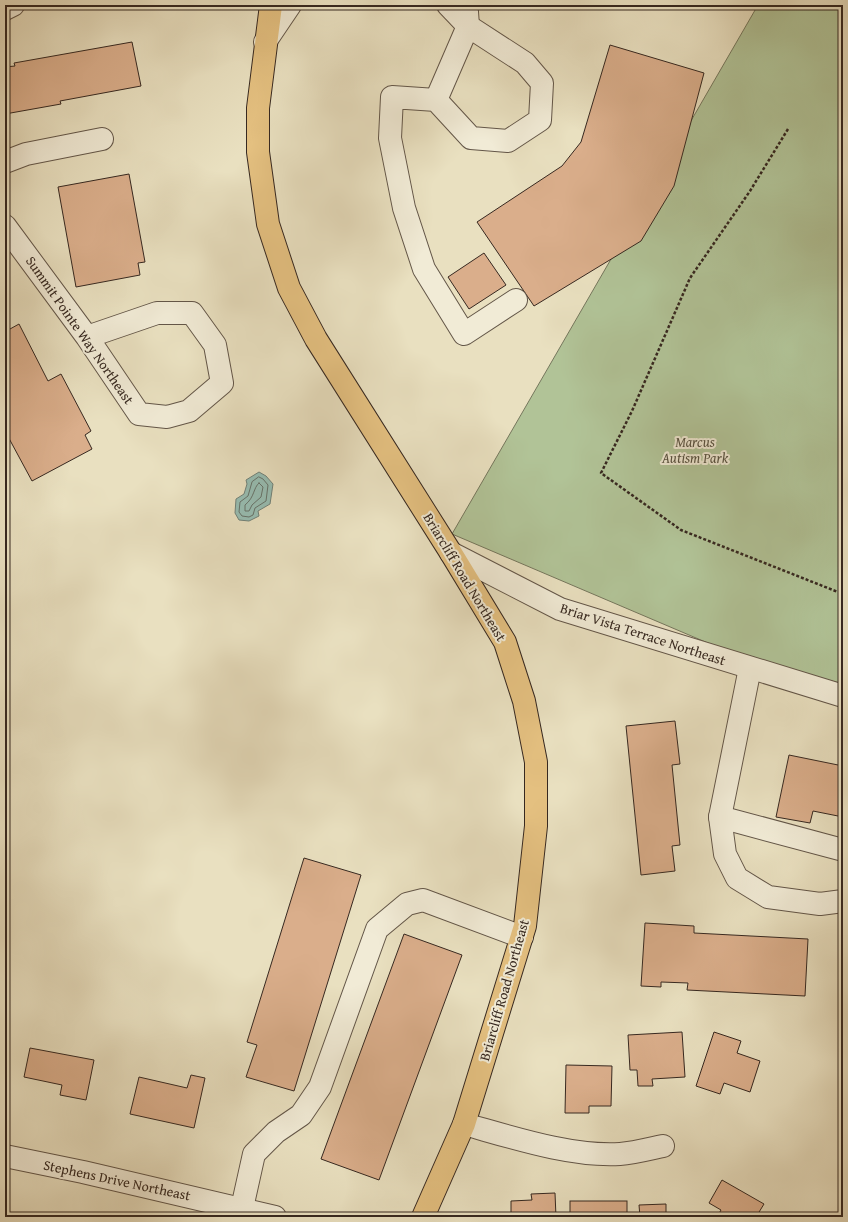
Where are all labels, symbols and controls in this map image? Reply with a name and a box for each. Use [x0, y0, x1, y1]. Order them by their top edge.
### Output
street label: Summit Pointe Way Northeast [21, 252, 139, 408]
park label: Marcus Autism Park [661, 432, 729, 468]
street label: Briarcliff Road Northeast [419, 509, 511, 645]
street label: Briar Vista Terrace Northeast [558, 598, 728, 670]
street label: Briarcliff Road Northeast [474, 917, 534, 1063]
street label: Stephens Drive Northeast [42, 1155, 192, 1205]

